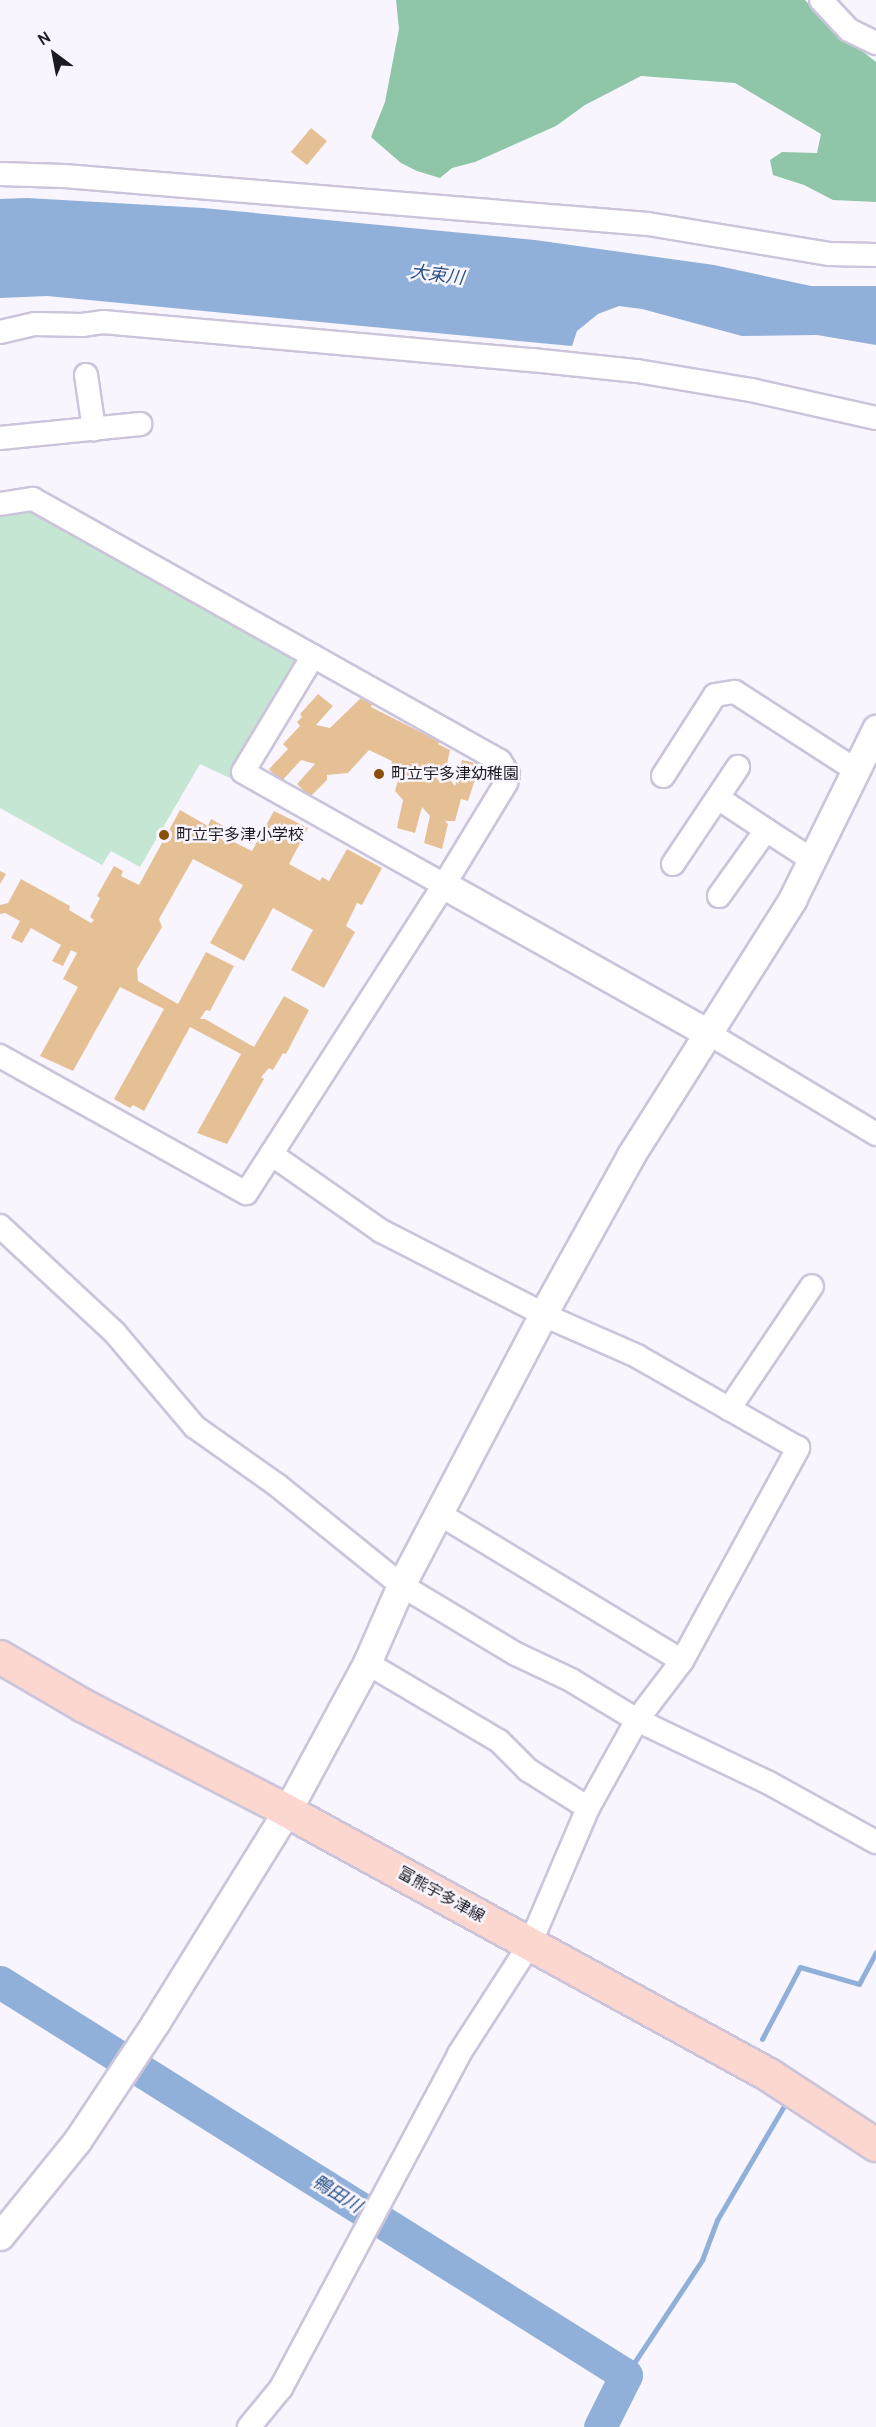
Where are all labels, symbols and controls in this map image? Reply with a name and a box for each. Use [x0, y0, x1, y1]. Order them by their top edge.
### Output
north arrow [24, 24, 84, 84]
text: N [34, 27, 54, 49]
water label: 大束川 [409, 261, 465, 289]
place label: 町立宇多津幼稚園 [391, 764, 519, 784]
marker: 町立宇多津幼稚園 [372, 767, 386, 781]
place label: 町立宇多津小学校 [176, 825, 304, 845]
marker: 町立宇多津小学校 [157, 828, 171, 842]
street label: 富熊宇多津線 [394, 1863, 488, 1927]
water label: 鴨田川 [308, 2171, 366, 2217]

